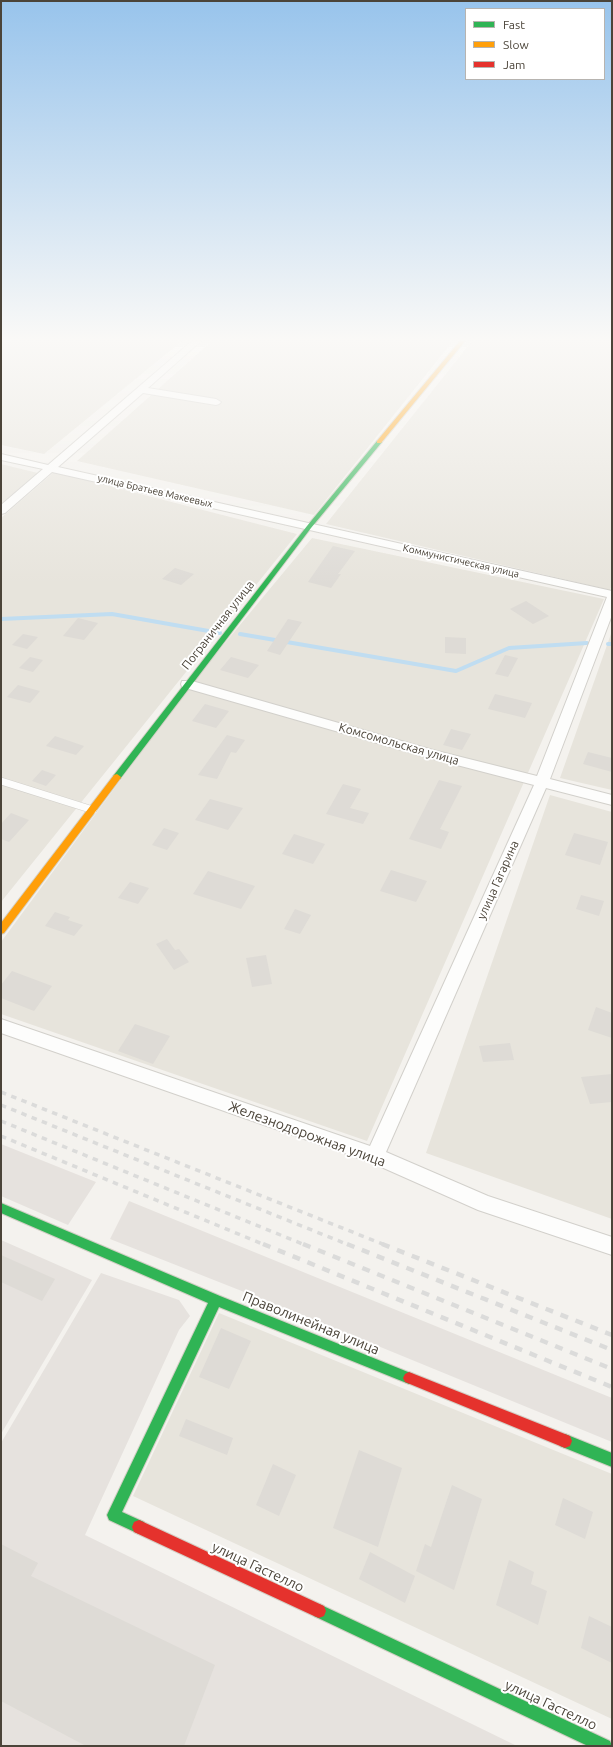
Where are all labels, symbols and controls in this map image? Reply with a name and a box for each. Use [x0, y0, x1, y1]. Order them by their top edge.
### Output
legend [465, 8, 605, 80]
text: Fast [503, 18, 525, 31]
text: Slow [503, 38, 529, 51]
text: Jam [503, 58, 525, 71]
street label: улица Братьев Макеевых [96, 472, 214, 510]
street label: Коммунистическая улица [402, 542, 520, 580]
street label: Пограничная улица [179, 578, 257, 672]
street label: Комсомольская улица [337, 720, 461, 768]
street label: улица Гагарина [474, 838, 522, 922]
street label: Железнодорожная улица [226, 1098, 388, 1170]
street label: Праволинейная улица [240, 1288, 382, 1358]
street label: улица Гастелло [209, 1538, 307, 1596]
street label: улица Гастелло [502, 1676, 600, 1734]

